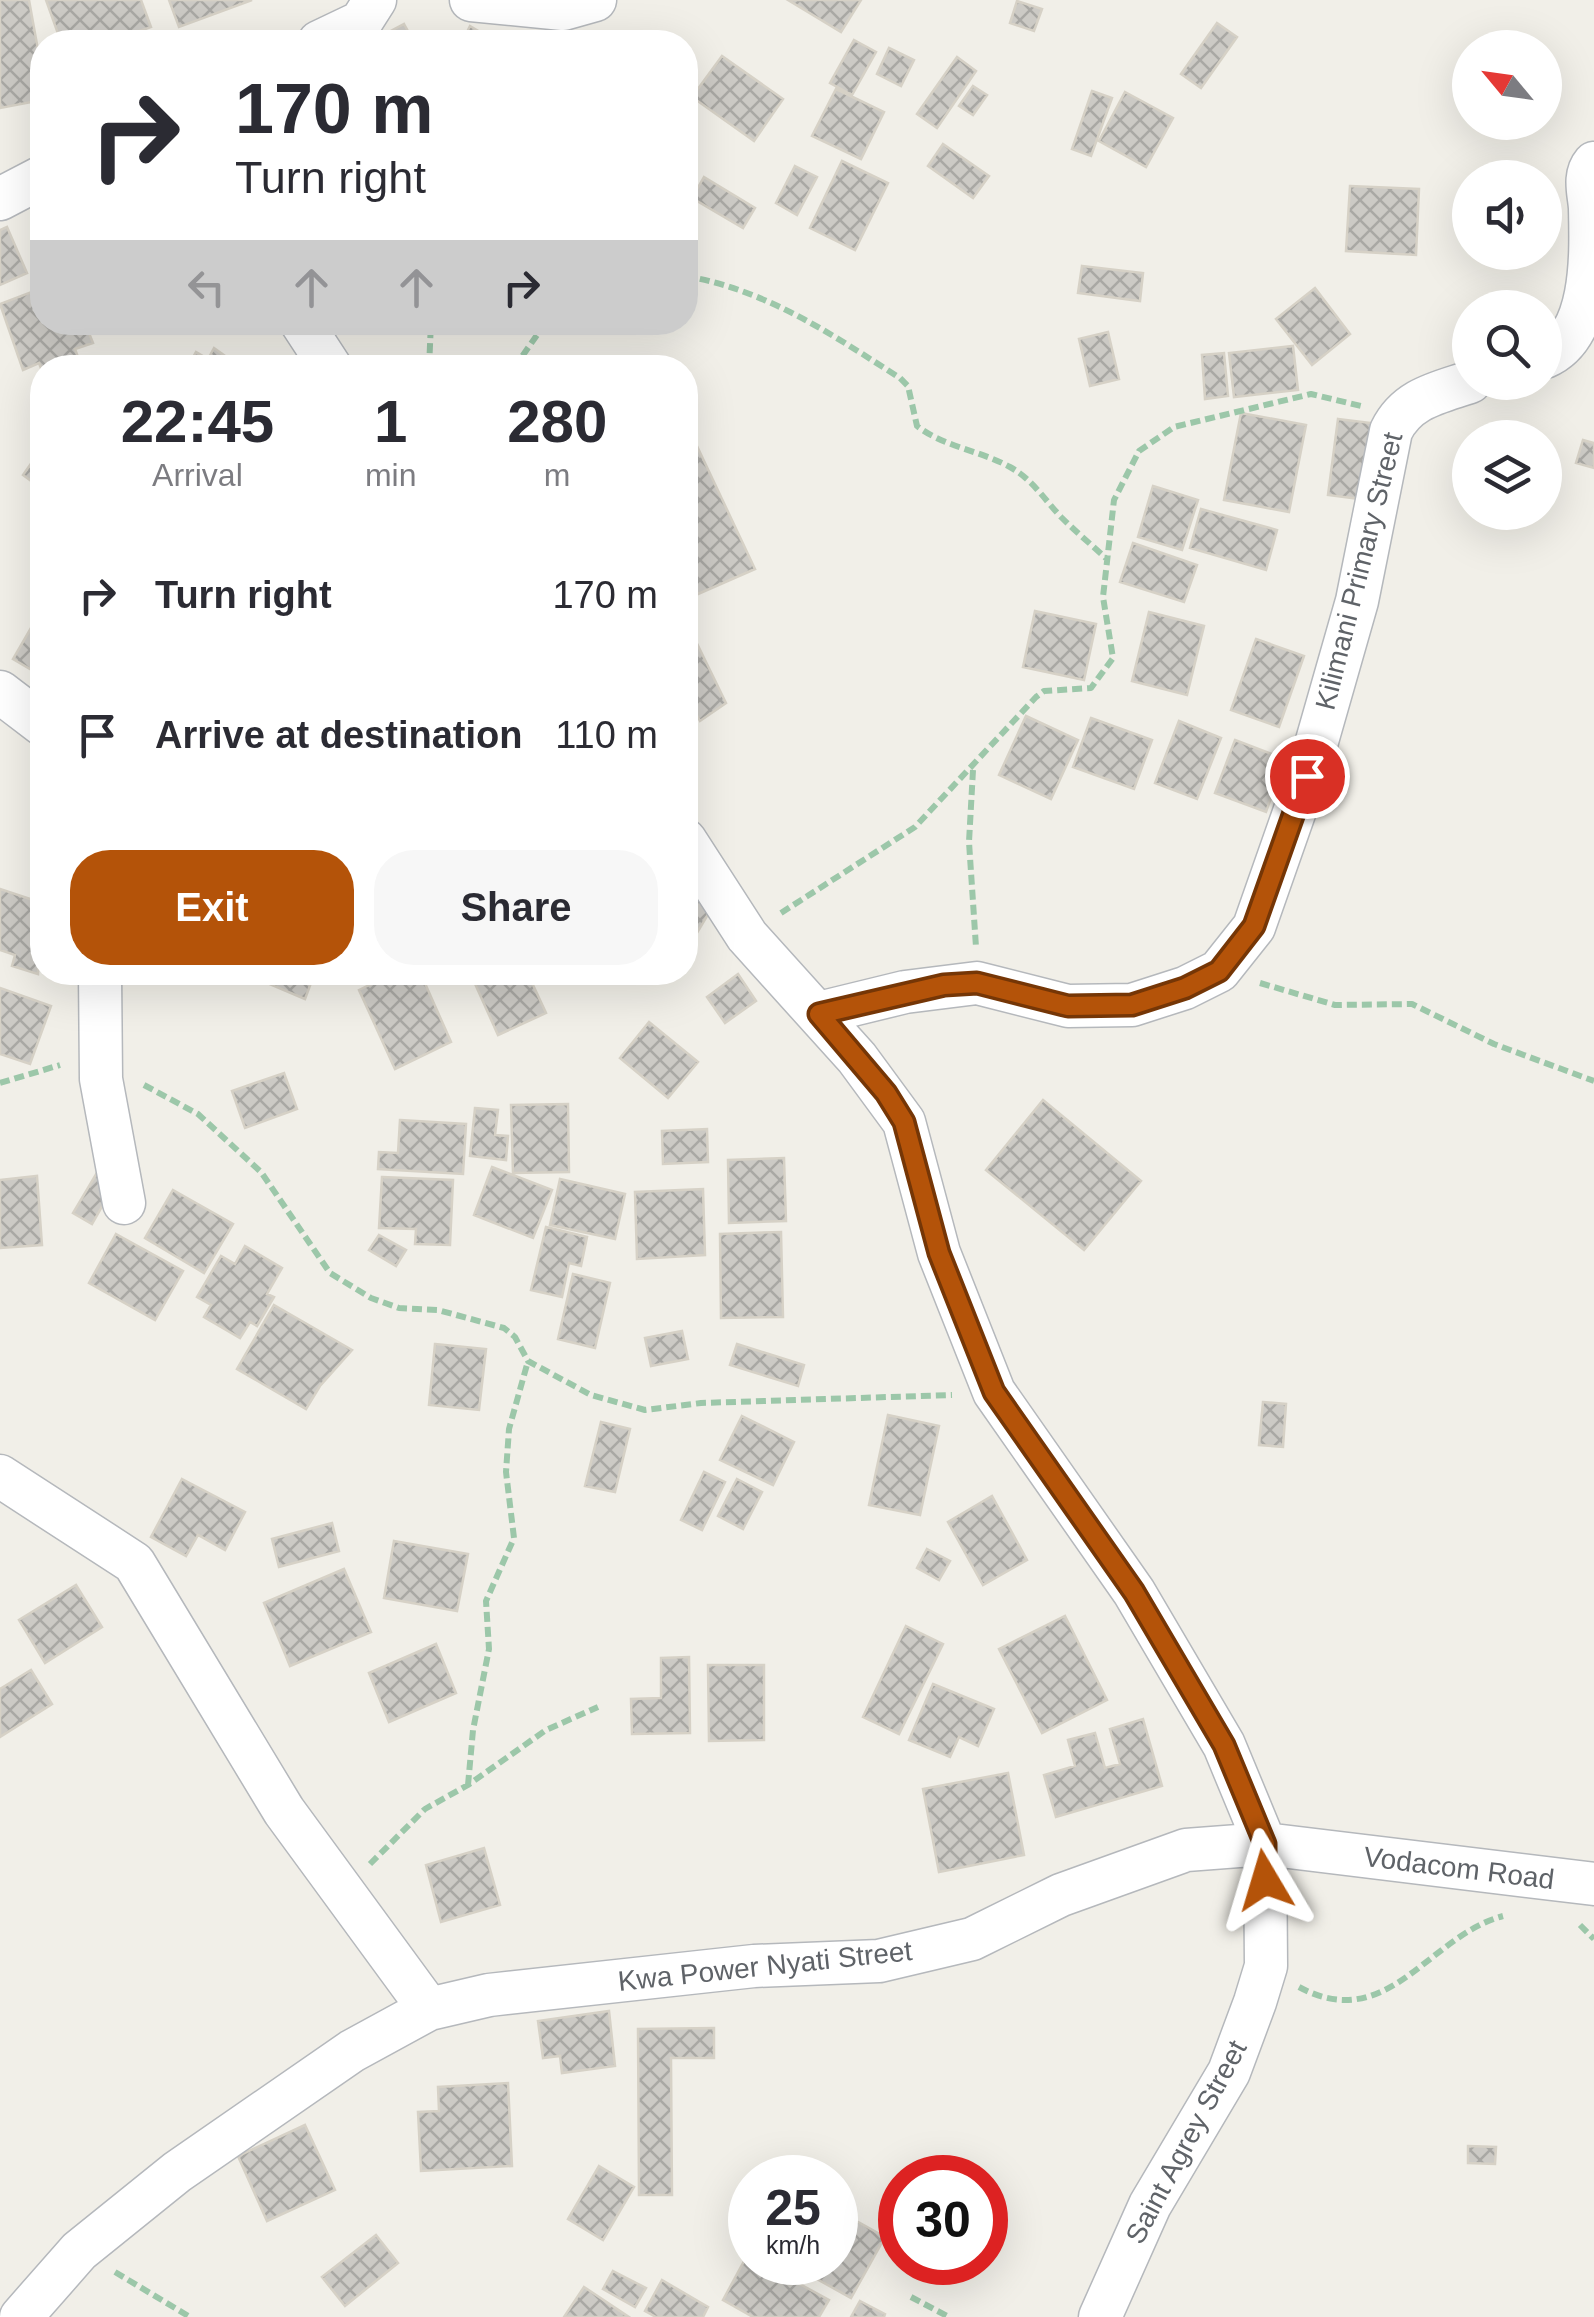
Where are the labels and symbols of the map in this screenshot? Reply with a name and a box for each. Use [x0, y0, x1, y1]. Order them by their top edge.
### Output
north arrow [1452, 30, 1562, 140]
street label: Kilimani Primary Street [1310, 429, 1409, 713]
pin [1265, 734, 1350, 819]
position arrow [1213, 1828, 1317, 1932]
street label: Vodacom Road [1362, 1841, 1556, 1895]
street label: Kwa Power Nyati Street [616, 1935, 914, 1997]
street label: Saint Agrey Street [1119, 2035, 1253, 2249]
speed limit sign: 30 [878, 2155, 1008, 2285]

